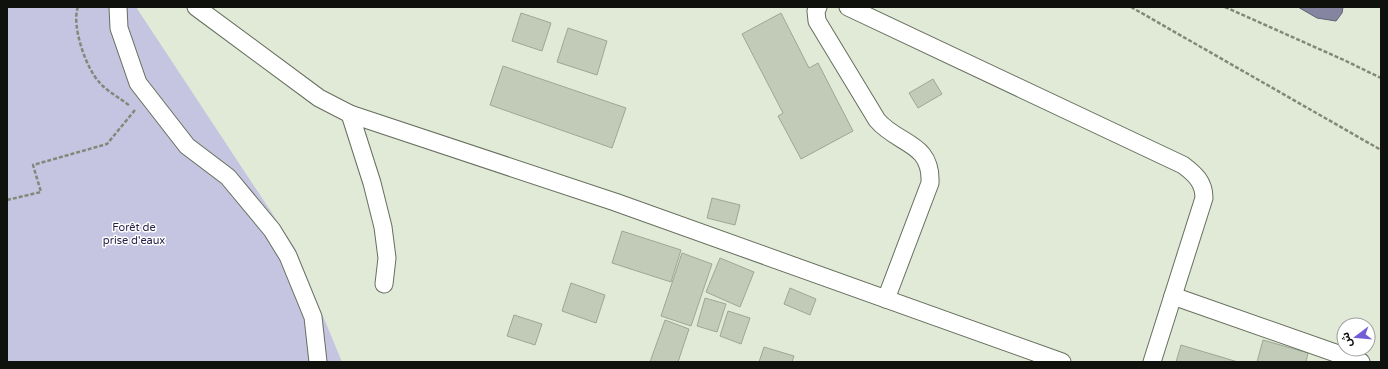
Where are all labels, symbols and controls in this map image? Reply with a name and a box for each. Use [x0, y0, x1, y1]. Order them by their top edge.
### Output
park label: Forêt de prise d'eaux [103, 221, 165, 247]
north arrow [1336, 317, 1376, 357]
text: ش [1339, 331, 1355, 349]

